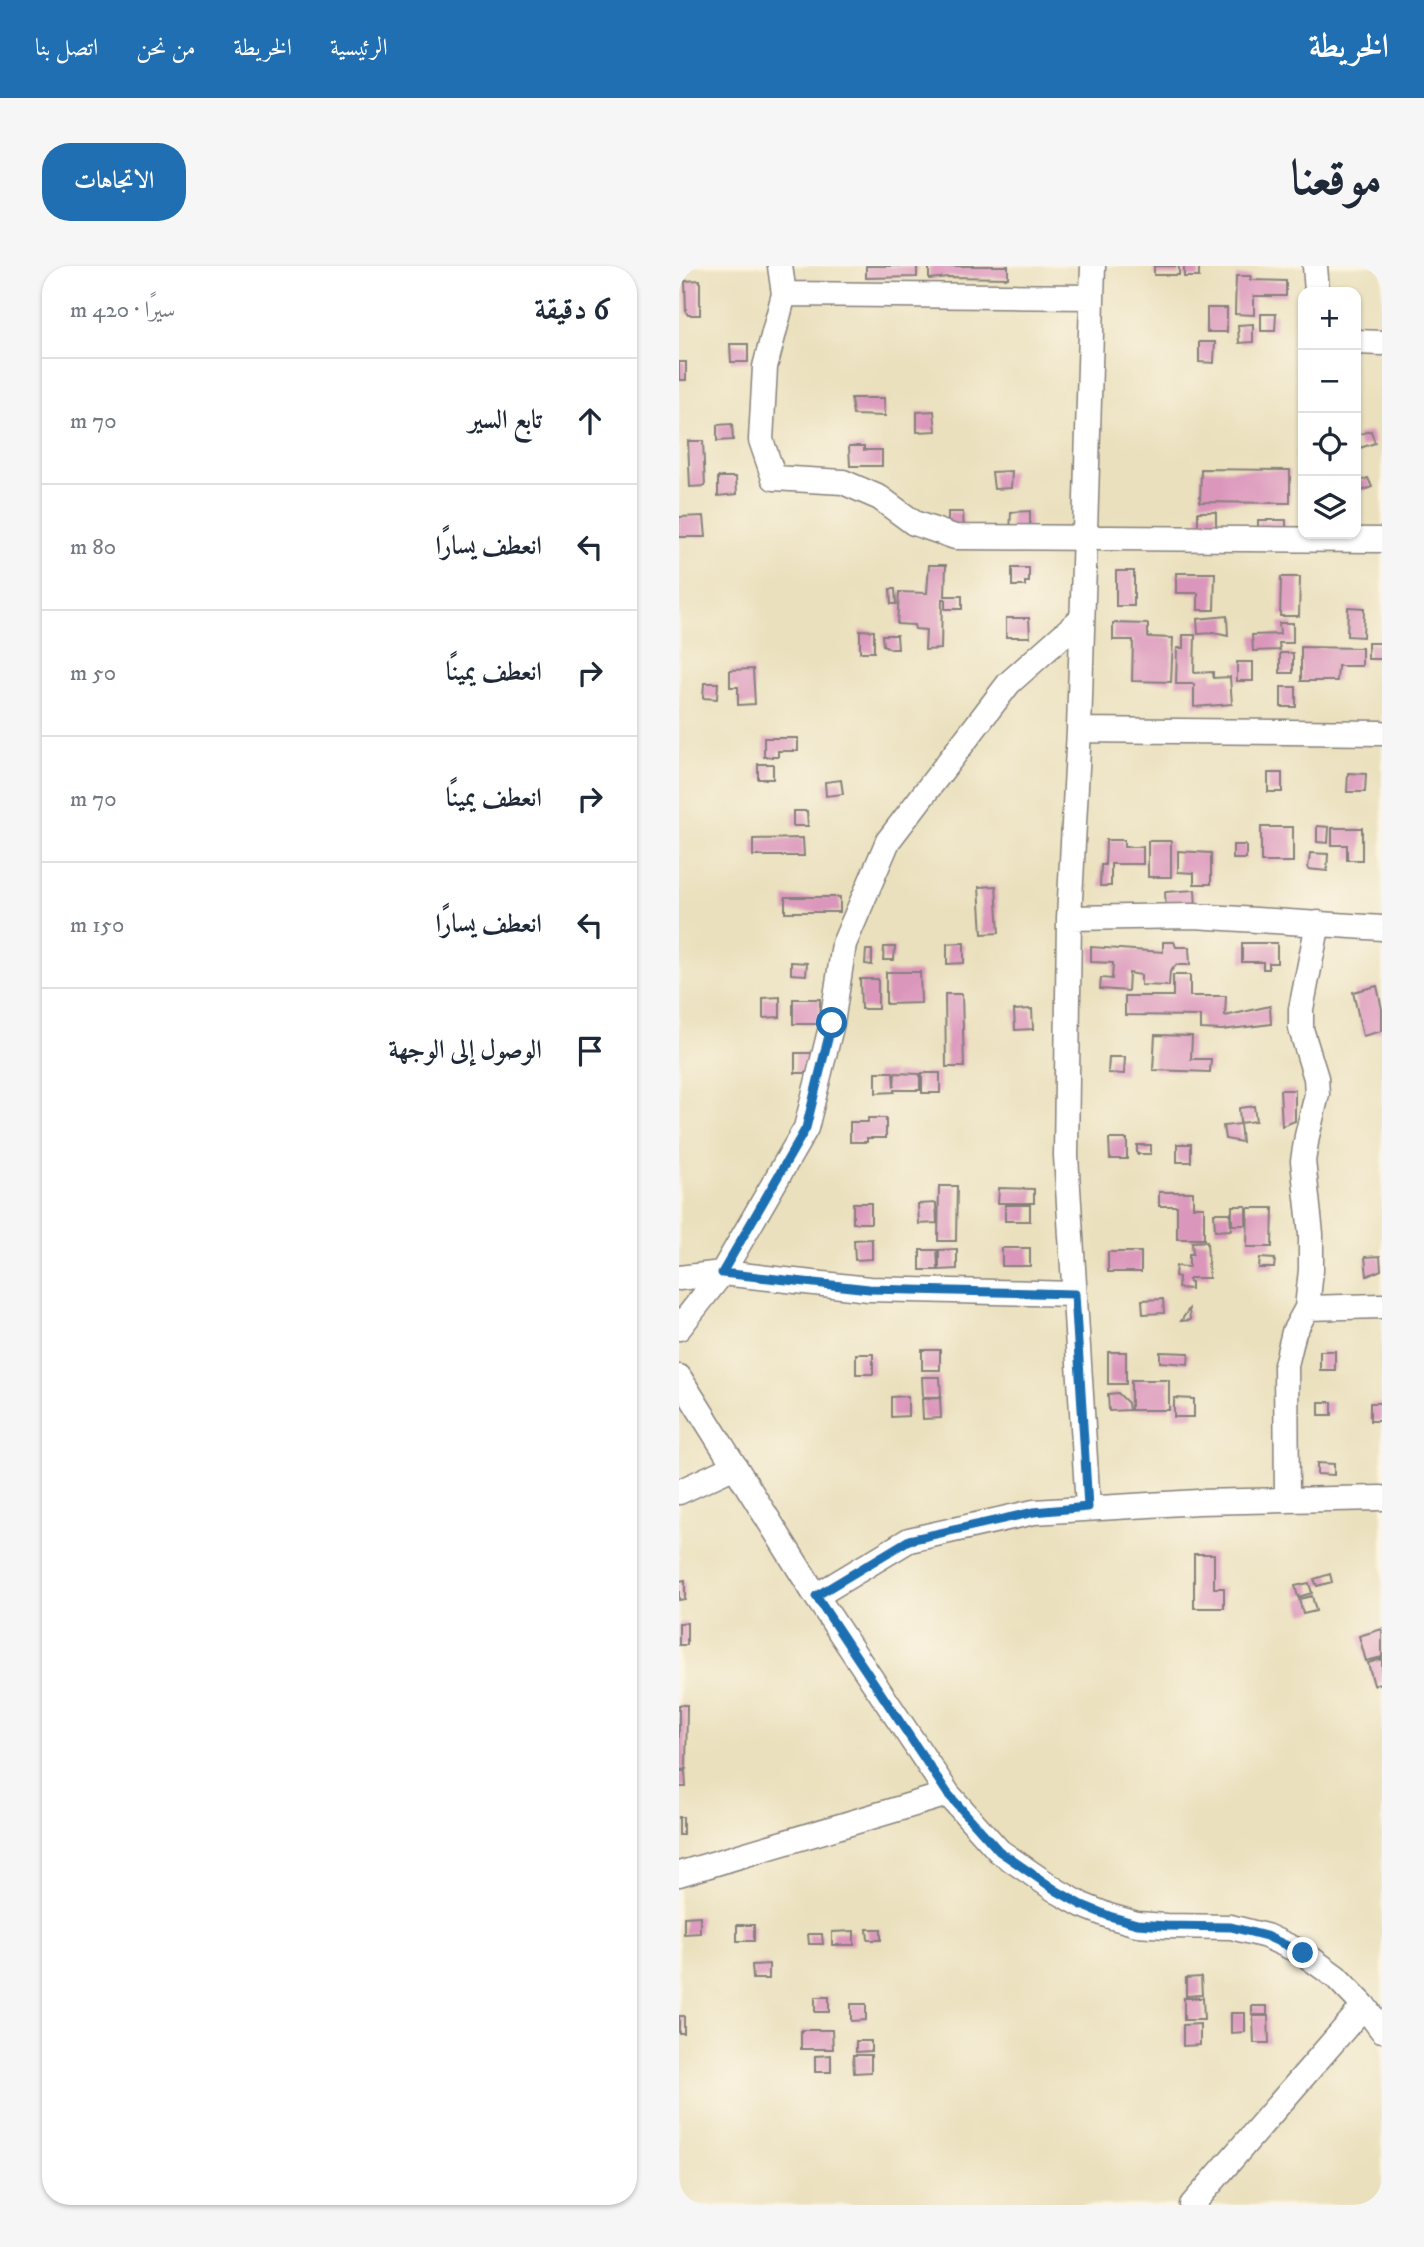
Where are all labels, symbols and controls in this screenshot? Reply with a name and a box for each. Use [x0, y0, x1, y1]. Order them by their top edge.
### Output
text: الخريطة [1309, 27, 1389, 68]
text: اتصل بنا [35, 33, 98, 63]
text: من نحن [136, 33, 196, 63]
text: الخريطة [234, 33, 292, 63]
text: الرئيسية [330, 33, 388, 63]
button: الاتجاهات [42, 143, 186, 221]
text: موقعنا [1290, 149, 1382, 211]
map controls [1298, 287, 1361, 539]
button: + [1298, 287, 1361, 350]
text: 6 دقيقة [535, 292, 609, 329]
text: سيرًا · 420 m [70, 296, 175, 325]
button: − [1298, 350, 1361, 413]
icon: ahead [571, 402, 609, 440]
text: تابع السير [469, 404, 542, 437]
text: 70 m [70, 407, 117, 436]
button: locate [1298, 413, 1361, 476]
button: layers [1298, 476, 1361, 539]
icon: left [571, 528, 609, 566]
text: انعطف يسارًا [435, 530, 542, 563]
text: 80 m [70, 533, 116, 562]
icon: right [571, 654, 609, 692]
text: انعطف يمينًا [446, 656, 542, 689]
text: 50 m [70, 659, 116, 688]
icon: right [571, 780, 609, 818]
text: انعطف يمينًا [446, 782, 542, 815]
text: 70 m [70, 785, 117, 814]
icon: left [571, 906, 609, 944]
text: انعطف يسارًا [435, 908, 542, 941]
text: 150 m [70, 911, 124, 940]
route start [816, 1007, 847, 1038]
icon: arrive [571, 1032, 609, 1070]
text: الوصول إلى الوجهة [388, 1034, 542, 1067]
route end [1287, 1937, 1318, 1968]

